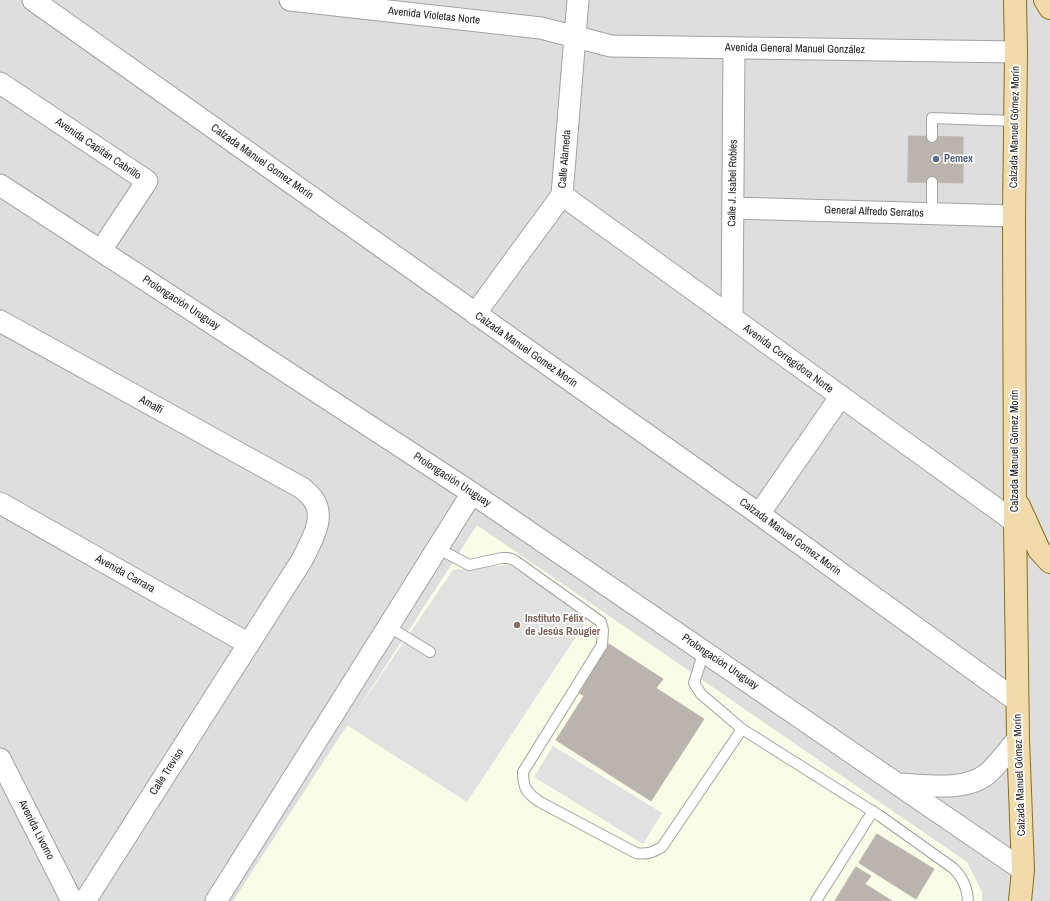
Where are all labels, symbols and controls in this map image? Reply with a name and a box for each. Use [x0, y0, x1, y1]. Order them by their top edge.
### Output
street label: Avenida Violetas Norte [387, 5, 481, 27]
street label: Avenida General Manuel González [725, 41, 865, 57]
street label: Calzada Manuel Gómez Morín [1007, 66, 1023, 188]
street label: Avenida Capitán Cabrillo [53, 115, 143, 183]
street label: Calzada Manuel Gomez Morín [208, 122, 316, 202]
street label: Calle Alameda [556, 129, 574, 189]
street label: Calle J. Isabel Robles [726, 139, 740, 227]
place label: Pemex [944, 152, 973, 166]
marker: Pemex [931, 154, 941, 164]
street label: General Alfredo Serratos [824, 204, 924, 220]
street label: Prolongación Uruguay [140, 273, 222, 333]
street label: Calzada Manuel Gomez Morín [472, 310, 580, 390]
street label: Avenida Corregidora Norte [740, 322, 836, 396]
street label: Calzada Manuel Gómez Morín [1008, 390, 1022, 512]
street label: Amalfi [137, 393, 165, 417]
street label: Prolongación Uruguay [411, 450, 493, 510]
street label: Calzada Manuel Gomez Morín [737, 496, 843, 578]
street label: Avenida Carrara [93, 552, 157, 596]
place label: Instituto Félix de Jesús Rougier [525, 612, 600, 638]
marker: Instituto Félix de Jesús Rougier [512, 620, 522, 630]
street label: Prolongación Uruguay [679, 631, 761, 693]
street label: Calzada Manuel Gómez Morín [1011, 714, 1029, 836]
street label: Calle Treviso [147, 746, 187, 798]
street label: Avenida Livorno [15, 798, 57, 862]

